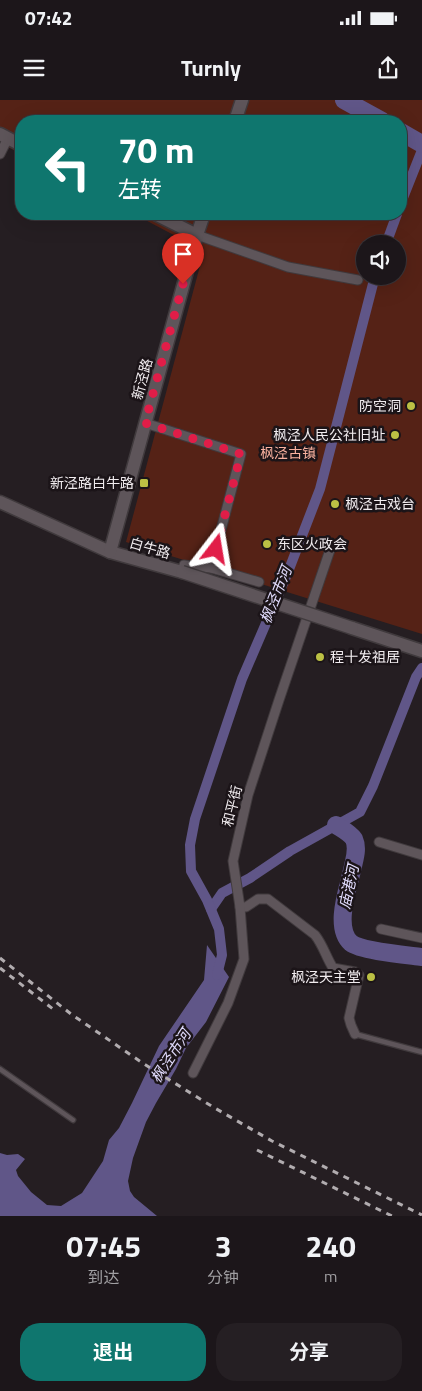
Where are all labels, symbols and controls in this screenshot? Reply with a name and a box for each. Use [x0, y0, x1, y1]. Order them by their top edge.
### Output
text: 07:42 [25, 3, 72, 32]
text: Turnly [181, 51, 241, 85]
icon: menu [20, 54, 48, 82]
icon: share [374, 54, 402, 82]
text: 70 m [118, 123, 194, 177]
icon: left [35, 135, 100, 200]
text: 左转 [118, 172, 162, 206]
pin [162, 233, 204, 284]
map controls [356, 235, 406, 285]
button: sound [356, 235, 406, 285]
icon: arrive [169, 240, 197, 268]
street label: 新泾路 [126, 356, 157, 402]
place label: 防空洞 [359, 395, 401, 416]
marker: 防空洞 [405, 400, 417, 412]
place label: 枫泾人民公社旧址 [273, 424, 385, 445]
marker: 枫泾人民公社旧址 [389, 429, 401, 441]
park label: 枫泾古镇 [260, 442, 316, 463]
place label: 新泾路白牛路 [50, 472, 134, 493]
marker: 新泾路白牛路 [138, 477, 150, 489]
place label: 枫泾古戏台 [345, 493, 415, 514]
marker: 枫泾古戏台 [329, 498, 341, 510]
position arrow [189, 522, 241, 574]
street label: 白牛路 [127, 532, 173, 563]
place label: 东区火政会 [277, 533, 347, 554]
marker: 东区火政会 [261, 538, 273, 550]
water label: 枫泾市河 [254, 560, 299, 627]
place label: 程十发祖居 [330, 646, 400, 667]
marker: 程十发祖居 [314, 651, 326, 663]
street label: 和平街 [216, 783, 247, 829]
water label: 庙港河 [333, 860, 365, 911]
place label: 枫泾天主堂 [291, 966, 361, 987]
marker: 枫泾天主堂 [365, 971, 377, 983]
water label: 枫泾市河 [145, 1022, 198, 1087]
text: 07:45 [66, 1223, 141, 1269]
text: 3 [215, 1223, 232, 1269]
text: 240 [305, 1223, 356, 1269]
text: m [324, 1264, 337, 1288]
text: 到达 [88, 1265, 120, 1289]
text: 分钟 [207, 1265, 239, 1289]
button: 退出 [20, 1323, 206, 1381]
button: 分享 [216, 1323, 402, 1381]

